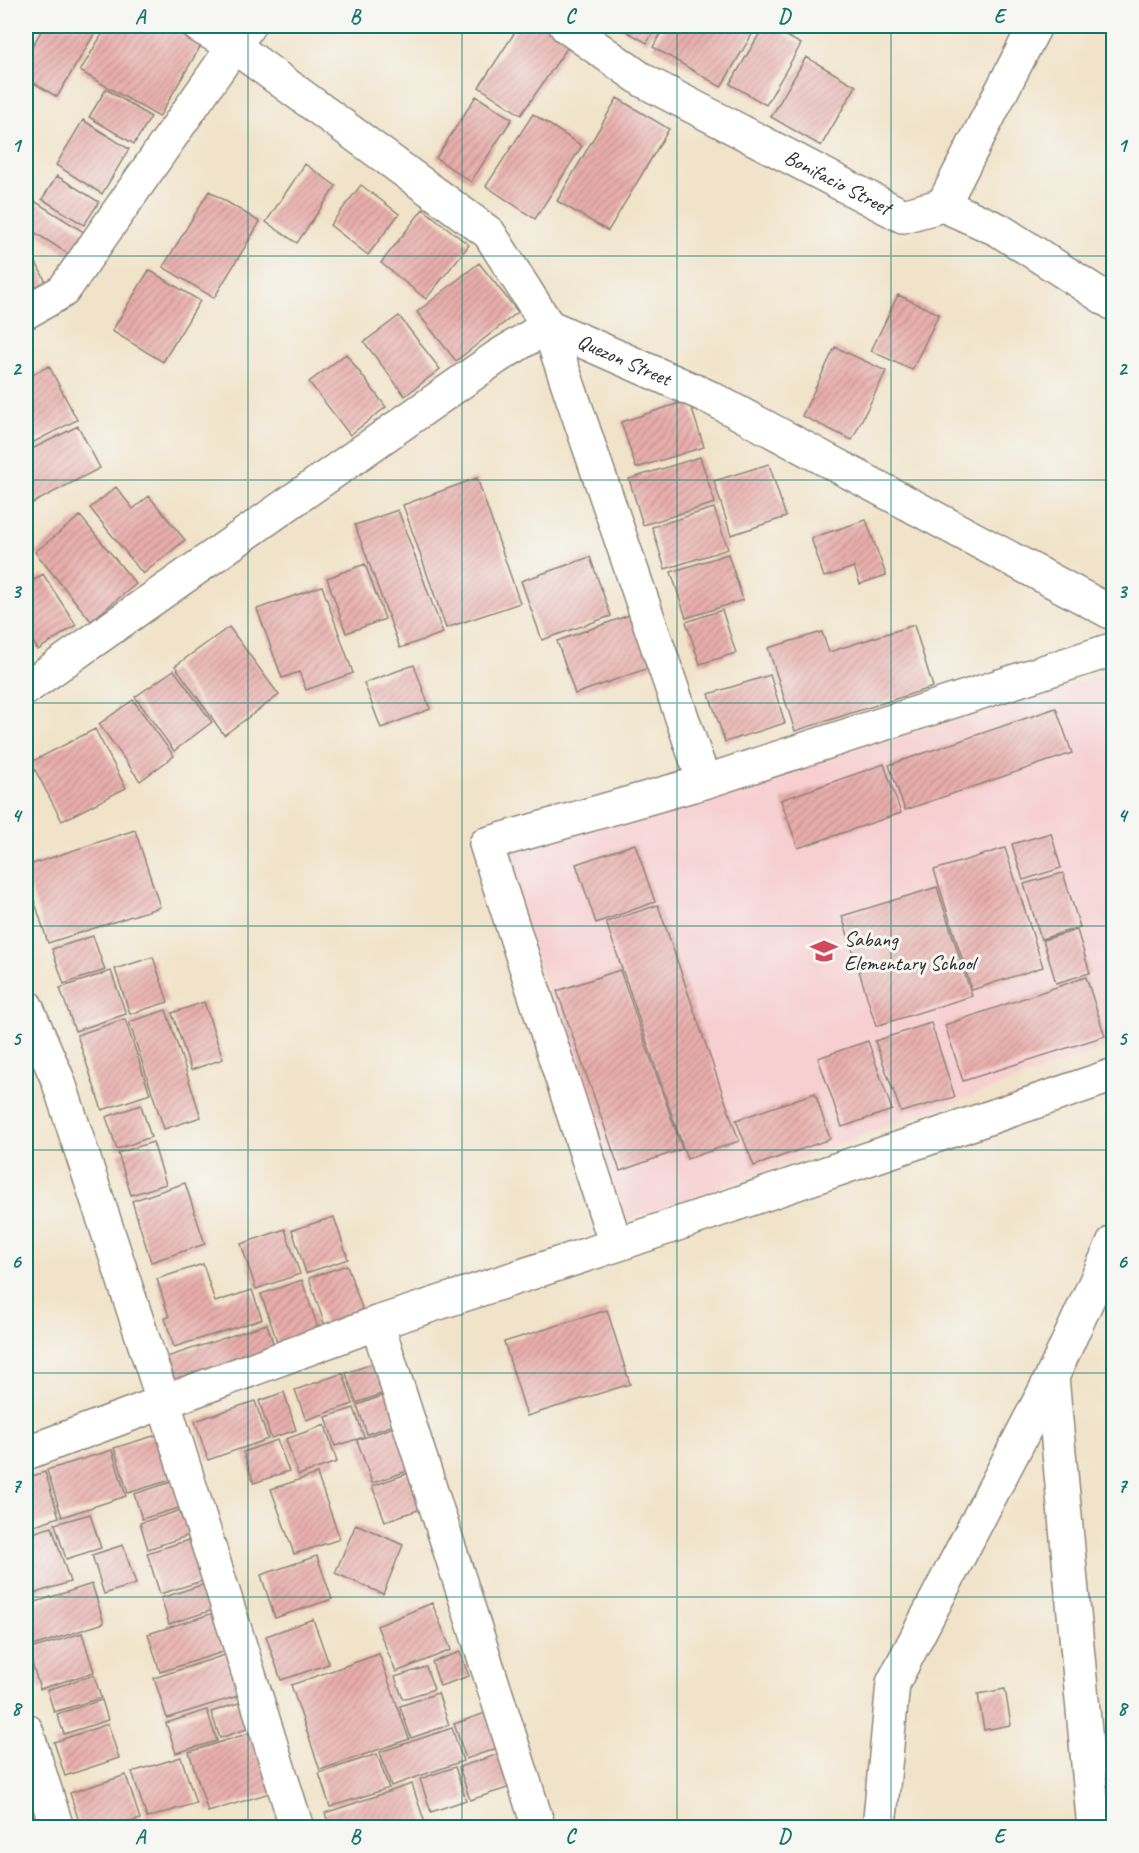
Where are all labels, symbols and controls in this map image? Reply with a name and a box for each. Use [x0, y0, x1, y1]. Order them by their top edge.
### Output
text: A [135, 4, 147, 29]
text: B [350, 4, 362, 29]
text: C [565, 4, 577, 29]
text: D [778, 4, 792, 29]
text: E [994, 4, 1008, 29]
text: 1 [12, 133, 23, 158]
text: 1 [1118, 133, 1129, 158]
street label: Bonifacio Street [780, 144, 898, 222]
street label: Quezon Street [574, 328, 677, 392]
text: 2 [12, 356, 23, 381]
text: 2 [1118, 356, 1129, 381]
text: 3 [12, 579, 23, 604]
text: 3 [1118, 579, 1129, 604]
text: 4 [12, 803, 24, 828]
text: 4 [1118, 803, 1130, 828]
place label: Sabang Elementary School [844, 926, 979, 976]
school or university icon: Sabang Elementary School [809, 936, 839, 966]
text: 5 [12, 1026, 23, 1051]
text: 5 [1118, 1026, 1129, 1051]
text: 6 [11, 1249, 22, 1274]
text: 6 [1117, 1249, 1128, 1274]
text: 7 [12, 1473, 23, 1498]
text: 7 [1118, 1473, 1129, 1498]
text: 8 [12, 1696, 24, 1721]
text: 8 [1118, 1696, 1130, 1721]
text: A [135, 1824, 147, 1849]
text: B [350, 1824, 362, 1849]
text: C [565, 1824, 577, 1849]
text: D [778, 1824, 792, 1849]
text: E [994, 1824, 1008, 1849]

